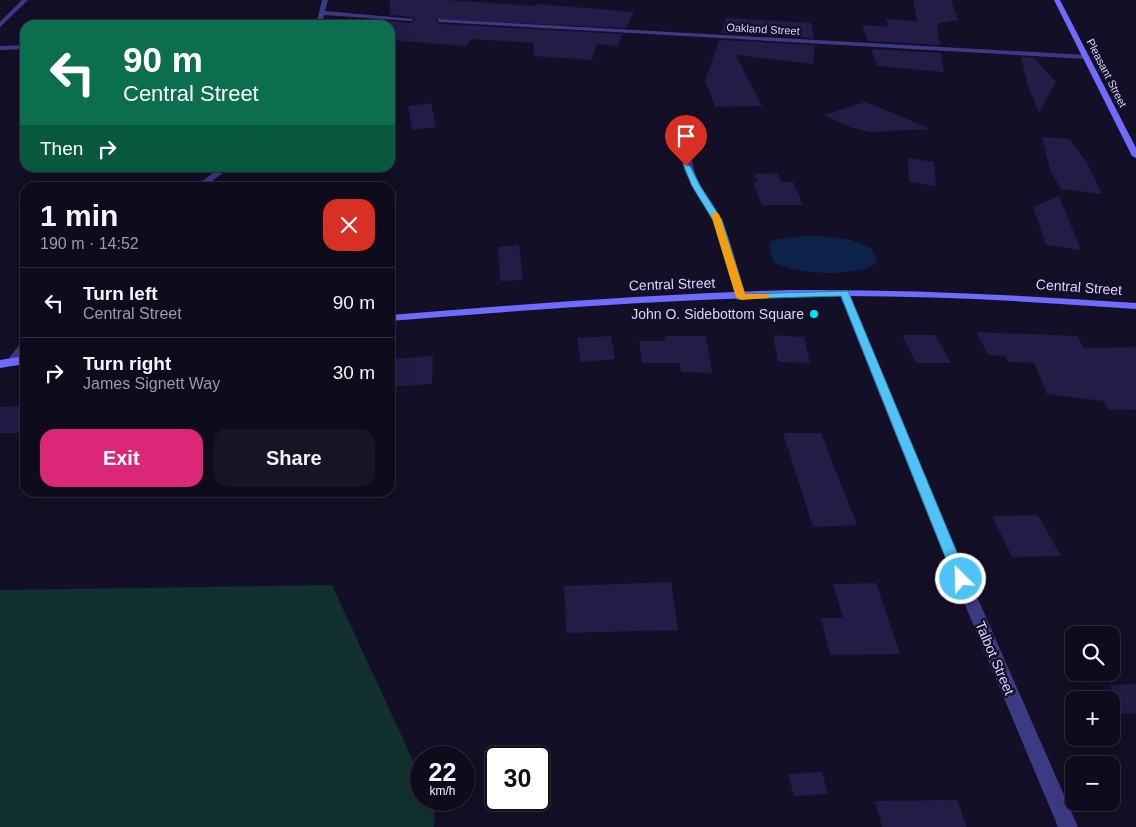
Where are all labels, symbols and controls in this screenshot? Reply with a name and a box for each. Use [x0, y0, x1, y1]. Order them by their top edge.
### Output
street label: Oakland Street [726, 21, 800, 37]
street label: Pleasant Street [1085, 37, 1129, 109]
icon: left [40, 40, 105, 105]
text: 90 m [123, 40, 203, 79]
text: Central Street [123, 81, 259, 106]
pin [665, 115, 707, 166]
icon: arrive [672, 122, 700, 150]
icon: right [93, 135, 121, 163]
text: Then [40, 138, 83, 159]
text: 1 min [40, 199, 118, 232]
button: close [323, 199, 375, 251]
text: 190 m · 14:52 [40, 235, 139, 252]
street label: Central Street [629, 274, 716, 294]
street label: Central Street [1035, 276, 1123, 298]
text: Turn left [83, 283, 158, 304]
icon: left [40, 289, 68, 317]
text: 90 m [333, 292, 375, 313]
text: Central Street [83, 305, 182, 322]
place label: John O. Sidebottom Square [631, 306, 804, 322]
marker: John O. Sidebottom Square [808, 308, 820, 320]
text: Turn right [83, 353, 171, 374]
icon: right [40, 359, 68, 387]
text: 30 m [333, 362, 375, 383]
text: James Signett Way [83, 375, 220, 392]
button: Exit [40, 429, 203, 487]
button: Share [213, 429, 375, 487]
position arrow [934, 552, 986, 604]
street label: Talbot Street [972, 619, 1018, 697]
map controls [1065, 626, 1120, 811]
button: search [1065, 626, 1120, 681]
button: + [1065, 691, 1120, 746]
speed limit sign: 30 [485, 746, 550, 811]
button: − [1065, 756, 1120, 811]
text: 22 [429, 758, 456, 786]
text: km/h [429, 784, 456, 798]

